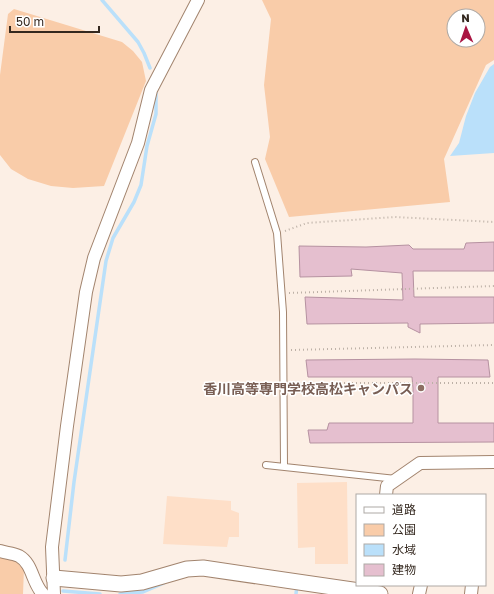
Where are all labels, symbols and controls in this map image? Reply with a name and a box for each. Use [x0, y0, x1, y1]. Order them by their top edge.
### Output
scale bar [10, 8, 99, 34]
north arrow [446, 8, 486, 48]
text: N [461, 11, 470, 24]
text: 50 m [16, 14, 44, 29]
place label: 香川高等専門学校高松キャンパス [203, 380, 413, 397]
marker: 香川高等専門学校高松キャンパス [416, 383, 426, 393]
legend [356, 494, 486, 586]
text: 道路 [392, 502, 416, 517]
text: 公園 [392, 522, 416, 537]
text: 水域 [392, 542, 416, 557]
text: 建物 [392, 562, 416, 577]

